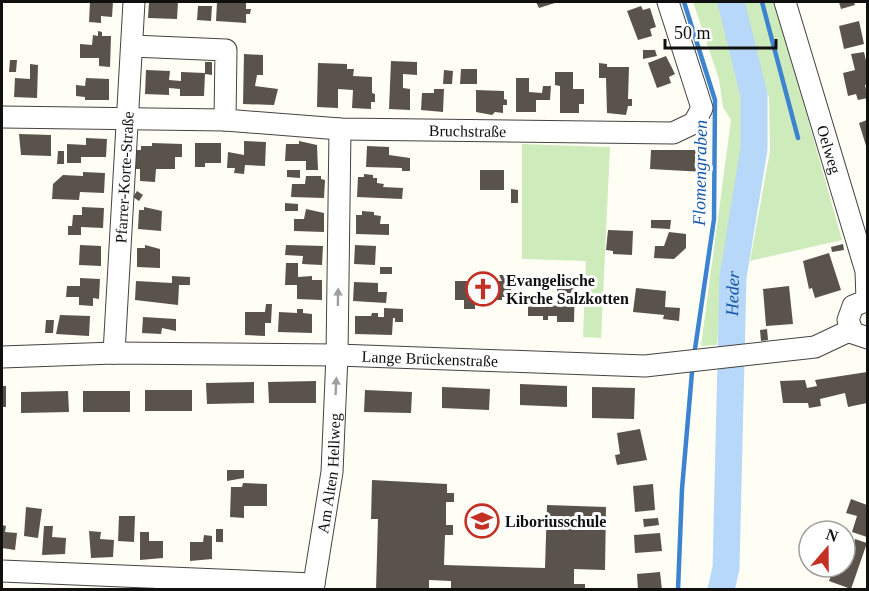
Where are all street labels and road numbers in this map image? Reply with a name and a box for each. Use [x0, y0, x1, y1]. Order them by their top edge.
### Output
street label: Pfarrer-Korte-Straße [112, 111, 137, 244]
street label: Bruchstraße [429, 122, 506, 140]
street label: Oelweg [814, 123, 844, 176]
street label: Lange Brückenstraße [361, 348, 498, 370]
street label: Am Alten Hellweg [314, 413, 345, 535]

